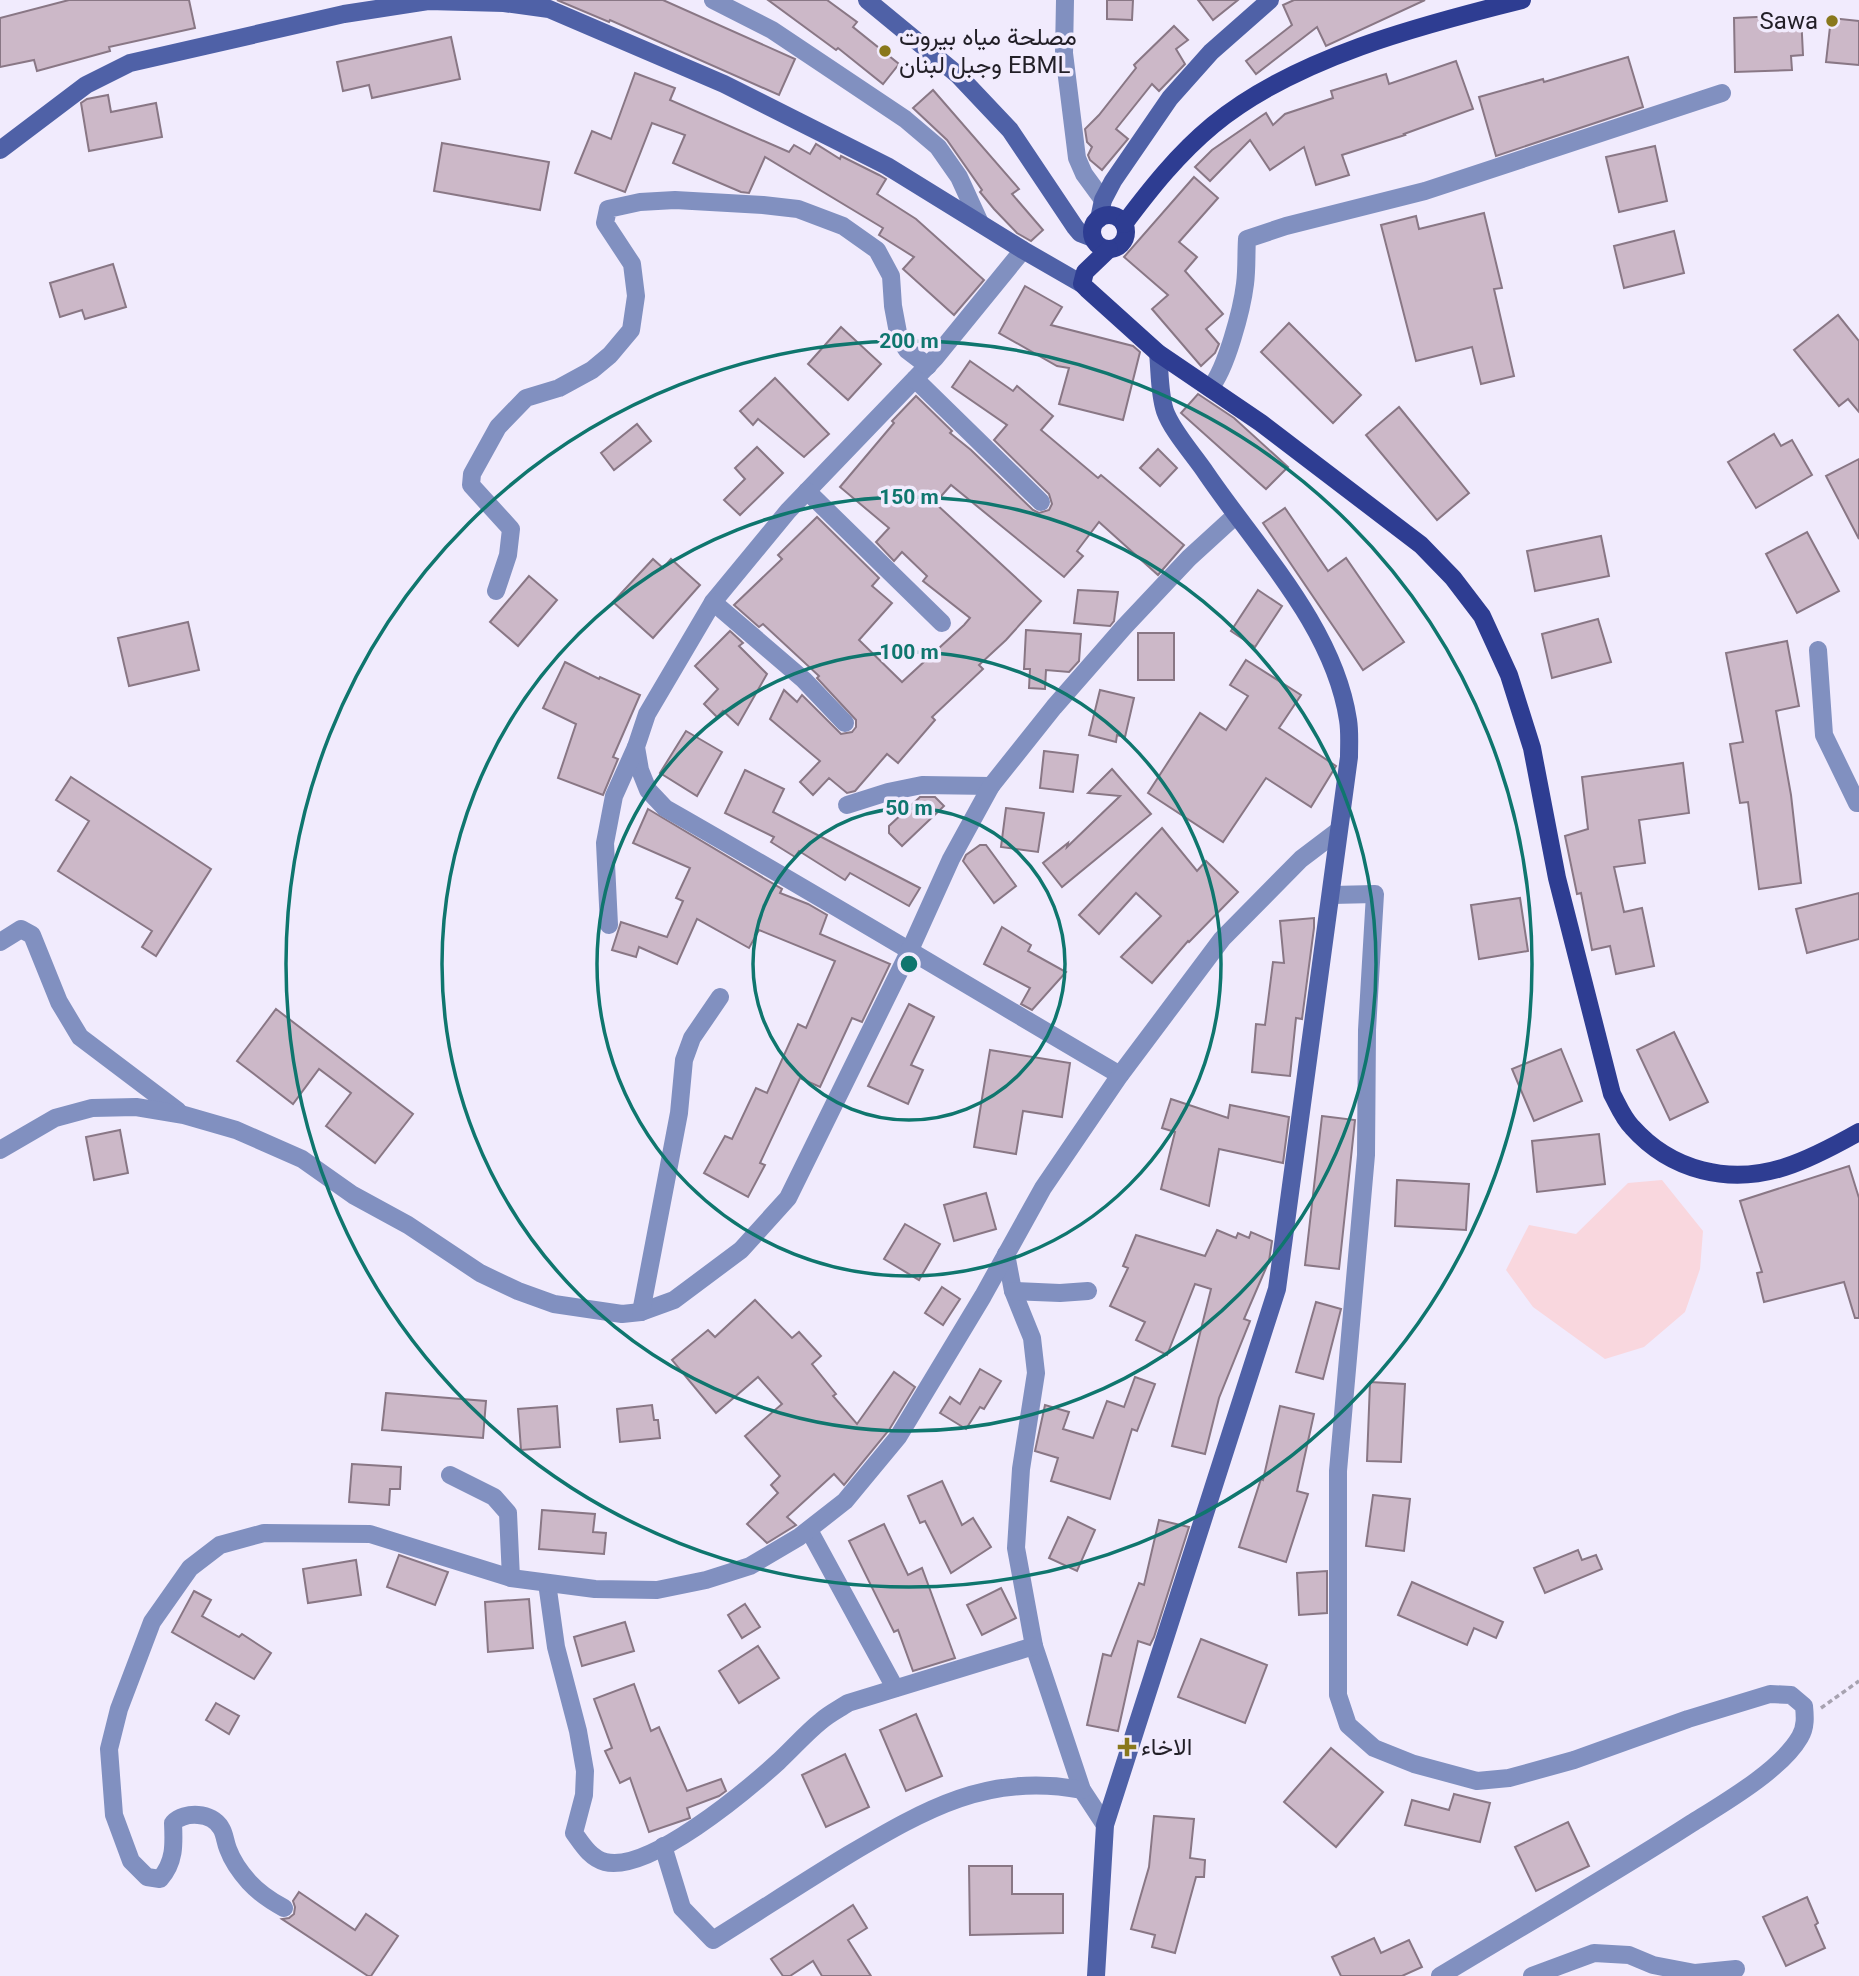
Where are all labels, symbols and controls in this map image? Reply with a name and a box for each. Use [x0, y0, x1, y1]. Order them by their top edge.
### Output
place label: Sawa [1760, 7, 1818, 35]
marker: Sawa [1824, 13, 1840, 29]
place label: مصلحة مياه بيروت وجبل لبنان EBML [899, 23, 1077, 80]
marker: مصلحة مياه بيروت وجبل لبنان EBML [877, 43, 893, 59]
text: 200 m [879, 329, 939, 353]
text: 150 m [879, 485, 939, 509]
text: 100 m [879, 640, 939, 664]
text: 50 m [885, 796, 933, 820]
centre of rings [897, 952, 921, 976]
place label: الاخاء [1141, 1733, 1192, 1761]
marker: الاخاء [1119, 1739, 1135, 1755]

